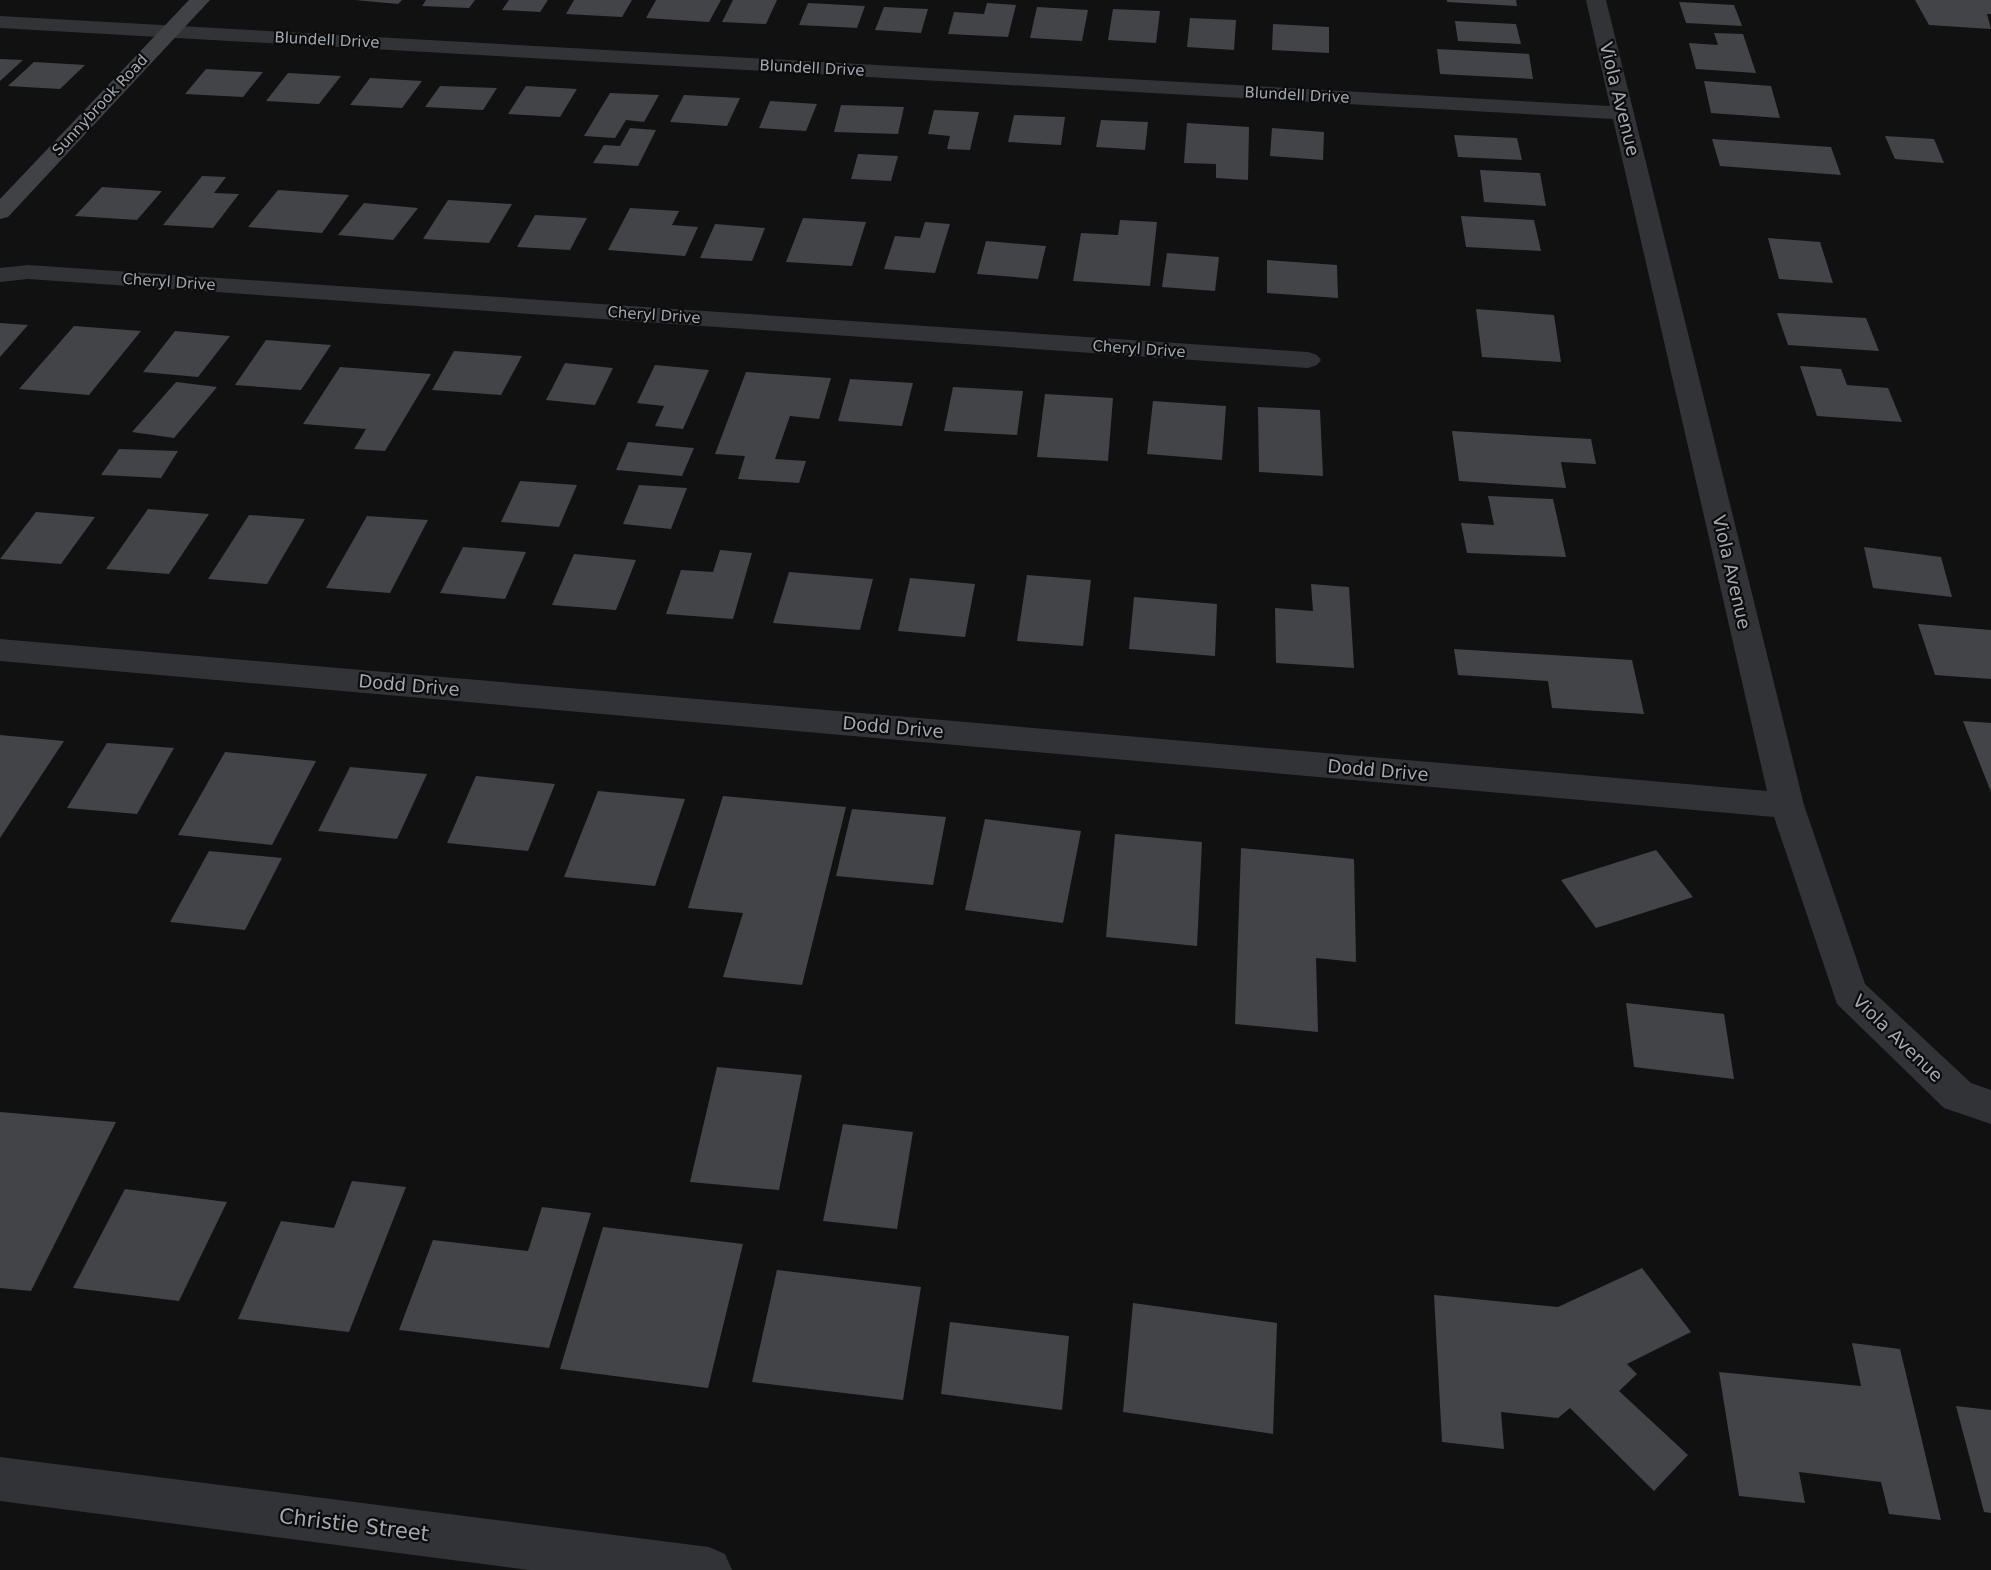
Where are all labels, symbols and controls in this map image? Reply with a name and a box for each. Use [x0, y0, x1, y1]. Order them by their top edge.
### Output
street label: Blundell Drive [274, 28, 380, 52]
street label: Viola Avenue [1596, 40, 1644, 158]
street label: Sunnybrook Road [48, 51, 152, 159]
street label: Blundell Drive [759, 56, 865, 80]
street label: Blundell Drive [1244, 83, 1350, 107]
street label: Cheryl Drive [122, 270, 216, 294]
street label: Cheryl Drive [607, 303, 701, 327]
street label: Cheryl Drive [1092, 337, 1186, 361]
street label: Viola Avenue [1709, 513, 1755, 631]
street label: Dodd Drive [358, 670, 460, 700]
street label: Dodd Drive [842, 712, 944, 742]
street label: Dodd Drive [1327, 755, 1429, 785]
street label: Viola Avenue [1849, 990, 1947, 1086]
street label: Christie Street [278, 1504, 430, 1546]

